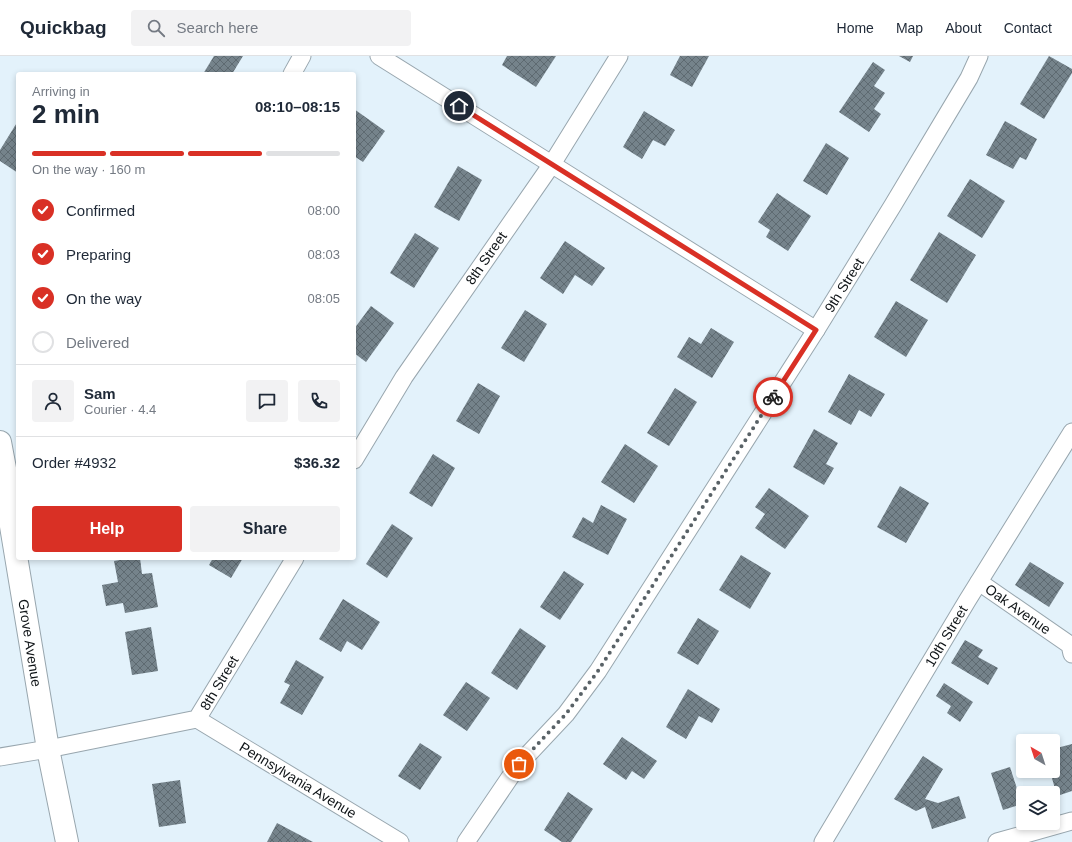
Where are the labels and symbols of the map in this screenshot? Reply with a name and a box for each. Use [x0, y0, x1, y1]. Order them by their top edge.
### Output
pin [442, 89, 476, 123]
street label: 8th Street [462, 228, 510, 287]
street label: 9th Street [821, 255, 867, 315]
courier [753, 377, 793, 417]
street label: Oak Avenue [982, 581, 1054, 637]
street label: Grove Avenue [15, 598, 45, 688]
street label: 10th Street [922, 602, 971, 669]
street label: 8th Street [197, 653, 242, 713]
north arrow [1016, 734, 1060, 778]
street label: Pennsylvania Avenue [237, 739, 360, 821]
pin [502, 747, 536, 781]

